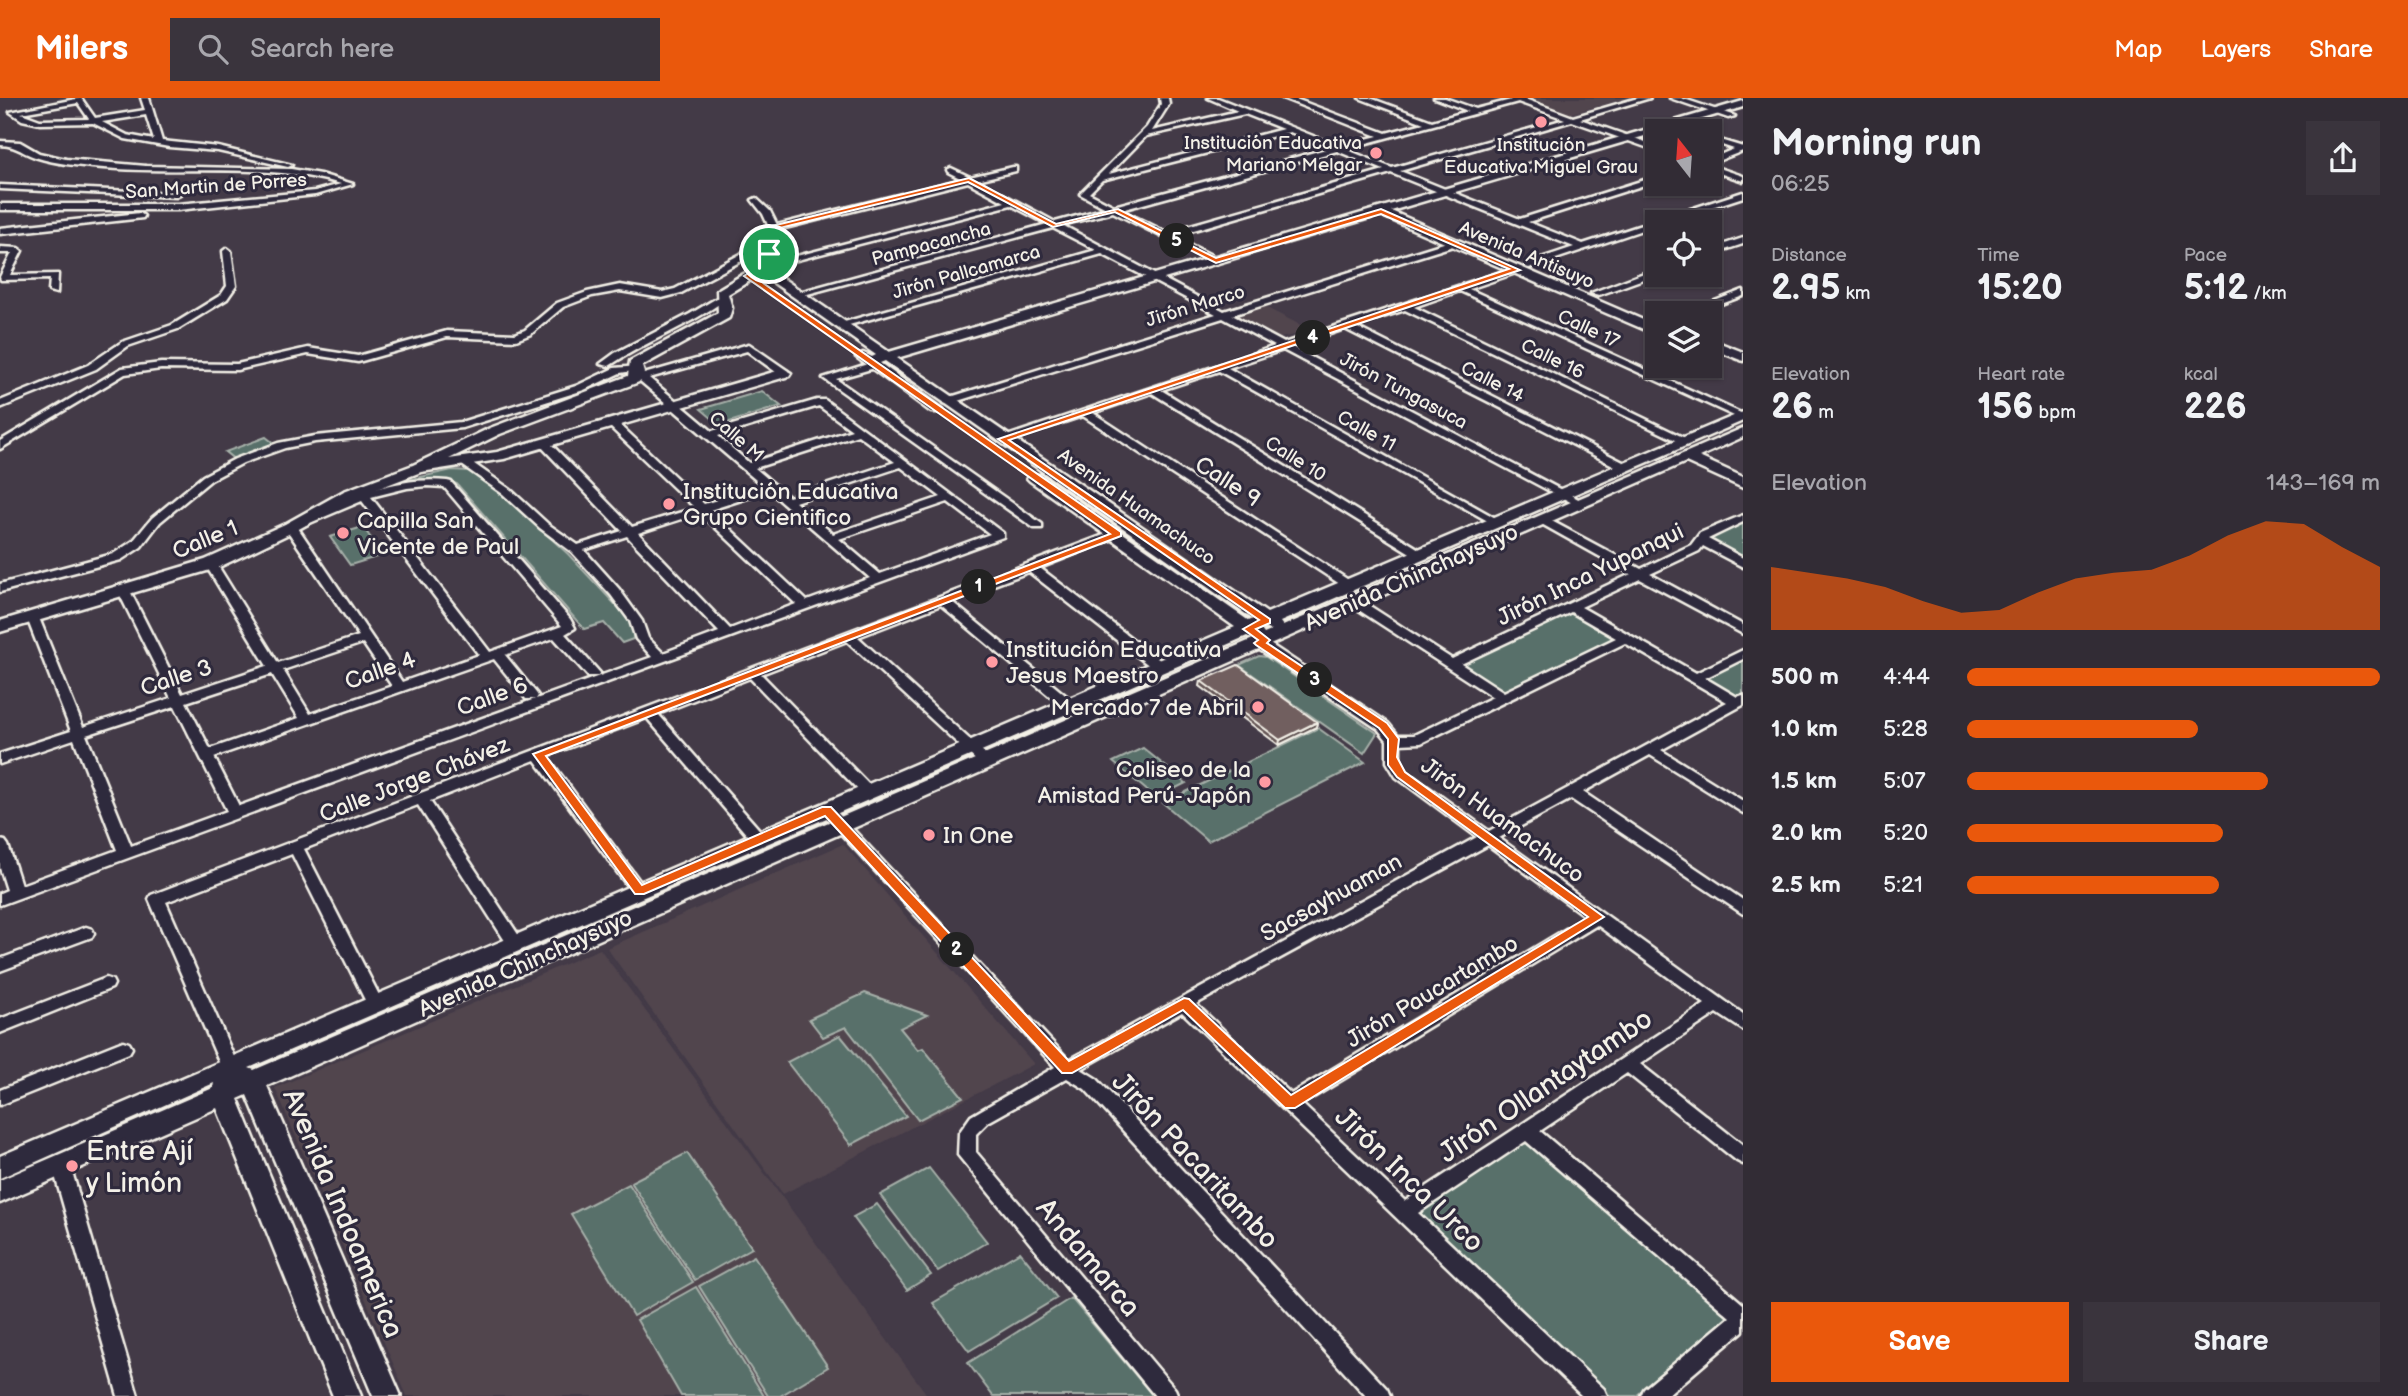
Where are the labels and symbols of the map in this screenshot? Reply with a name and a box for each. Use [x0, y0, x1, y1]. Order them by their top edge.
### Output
marker: Institución Educativa Miguel Grau [1533, 114, 1549, 130]
north arrow [1645, 119, 1722, 196]
place label: Institución Educativa Mariano Melgar [1184, 132, 1363, 177]
place label: Institución Educativa Miguel Grau [1444, 134, 1638, 179]
marker: Institución Educativa Mariano Melgar [1368, 145, 1384, 161]
street label: San Martin de Porres [125, 169, 308, 204]
street label: Avenida Antisuyo [1455, 217, 1598, 294]
street label: Pampacancha [869, 218, 993, 271]
pin: 5 [1160, 223, 1194, 258]
pin [739, 224, 799, 284]
street label: Jirón Pallcamarca [890, 240, 1043, 305]
street label: Jirón Marco [1143, 280, 1248, 332]
street label: Calle 17 [1554, 305, 1624, 354]
pin: 4 [1296, 320, 1330, 356]
street label: Calle 16 [1517, 334, 1588, 385]
street label: Jirón Tungasuca [1336, 348, 1471, 435]
street label: Calle 14 [1457, 357, 1528, 408]
street label: Calle 11 [1333, 406, 1400, 457]
street label: Calle M [704, 407, 768, 467]
street label: Calle 10 [1260, 432, 1330, 487]
street label: Avenida Huamachuco [1053, 444, 1219, 570]
street label: Calle 9 [1189, 450, 1266, 513]
place label: Institución Educativa Grupo Cientifico [683, 478, 898, 532]
marker: Institución Educativa Grupo Cientifico [661, 496, 677, 512]
place label: Capilla San Vicente de Paul [357, 507, 519, 561]
street label: Calle 1 [169, 514, 242, 566]
street label: Avenida Chinchaysuyo [1300, 518, 1523, 638]
street label: Jirón Inca Yupanqui [1493, 518, 1688, 632]
marker: Capilla San Vicente de Paul [335, 525, 351, 541]
pin: 1 [962, 570, 996, 604]
place label: Institución Educativa Jesus Maestro [1006, 636, 1221, 690]
street label: Calle 4 [341, 646, 420, 696]
street label: Calle 3 [137, 653, 216, 703]
marker: Institución Educativa Jesus Maestro [984, 654, 1000, 670]
pin: 3 [1298, 662, 1332, 698]
street label: Calle 6 [453, 671, 532, 723]
place label: Mercado 7 de Abril [1051, 694, 1244, 722]
marker: Mercado 7 de Abril [1250, 699, 1266, 715]
street label: Calle Jorge Chávez [315, 730, 514, 829]
street label: Jirón Huamachuco [1415, 752, 1590, 890]
place label: Coliseo de la Amistad Perú- Japón [1038, 756, 1251, 810]
marker: Coliseo de la Amistad Perú- Japón [1257, 774, 1273, 790]
place label: In One [943, 822, 1013, 850]
marker: In One [921, 827, 937, 843]
street label: Sacsayhuaman [1256, 847, 1407, 948]
street label: Avenida Chinchaysuyo [414, 904, 637, 1024]
street label: Jirón Paucartambo [1341, 929, 1524, 1054]
pin: 2 [940, 932, 974, 968]
street label: Jirón Ollantaytambo [1433, 1002, 1659, 1170]
street label: Jirón Pacaritambo [1105, 1066, 1285, 1256]
street label: Avenida Indoamerica [275, 1084, 410, 1343]
street label: Jirón Inca Urco [1328, 1101, 1490, 1259]
place label: Entre Ají y Limón [85, 1135, 193, 1200]
marker: Entre Ají y Limón [64, 1158, 80, 1174]
street label: Andamarca [1029, 1192, 1147, 1324]

